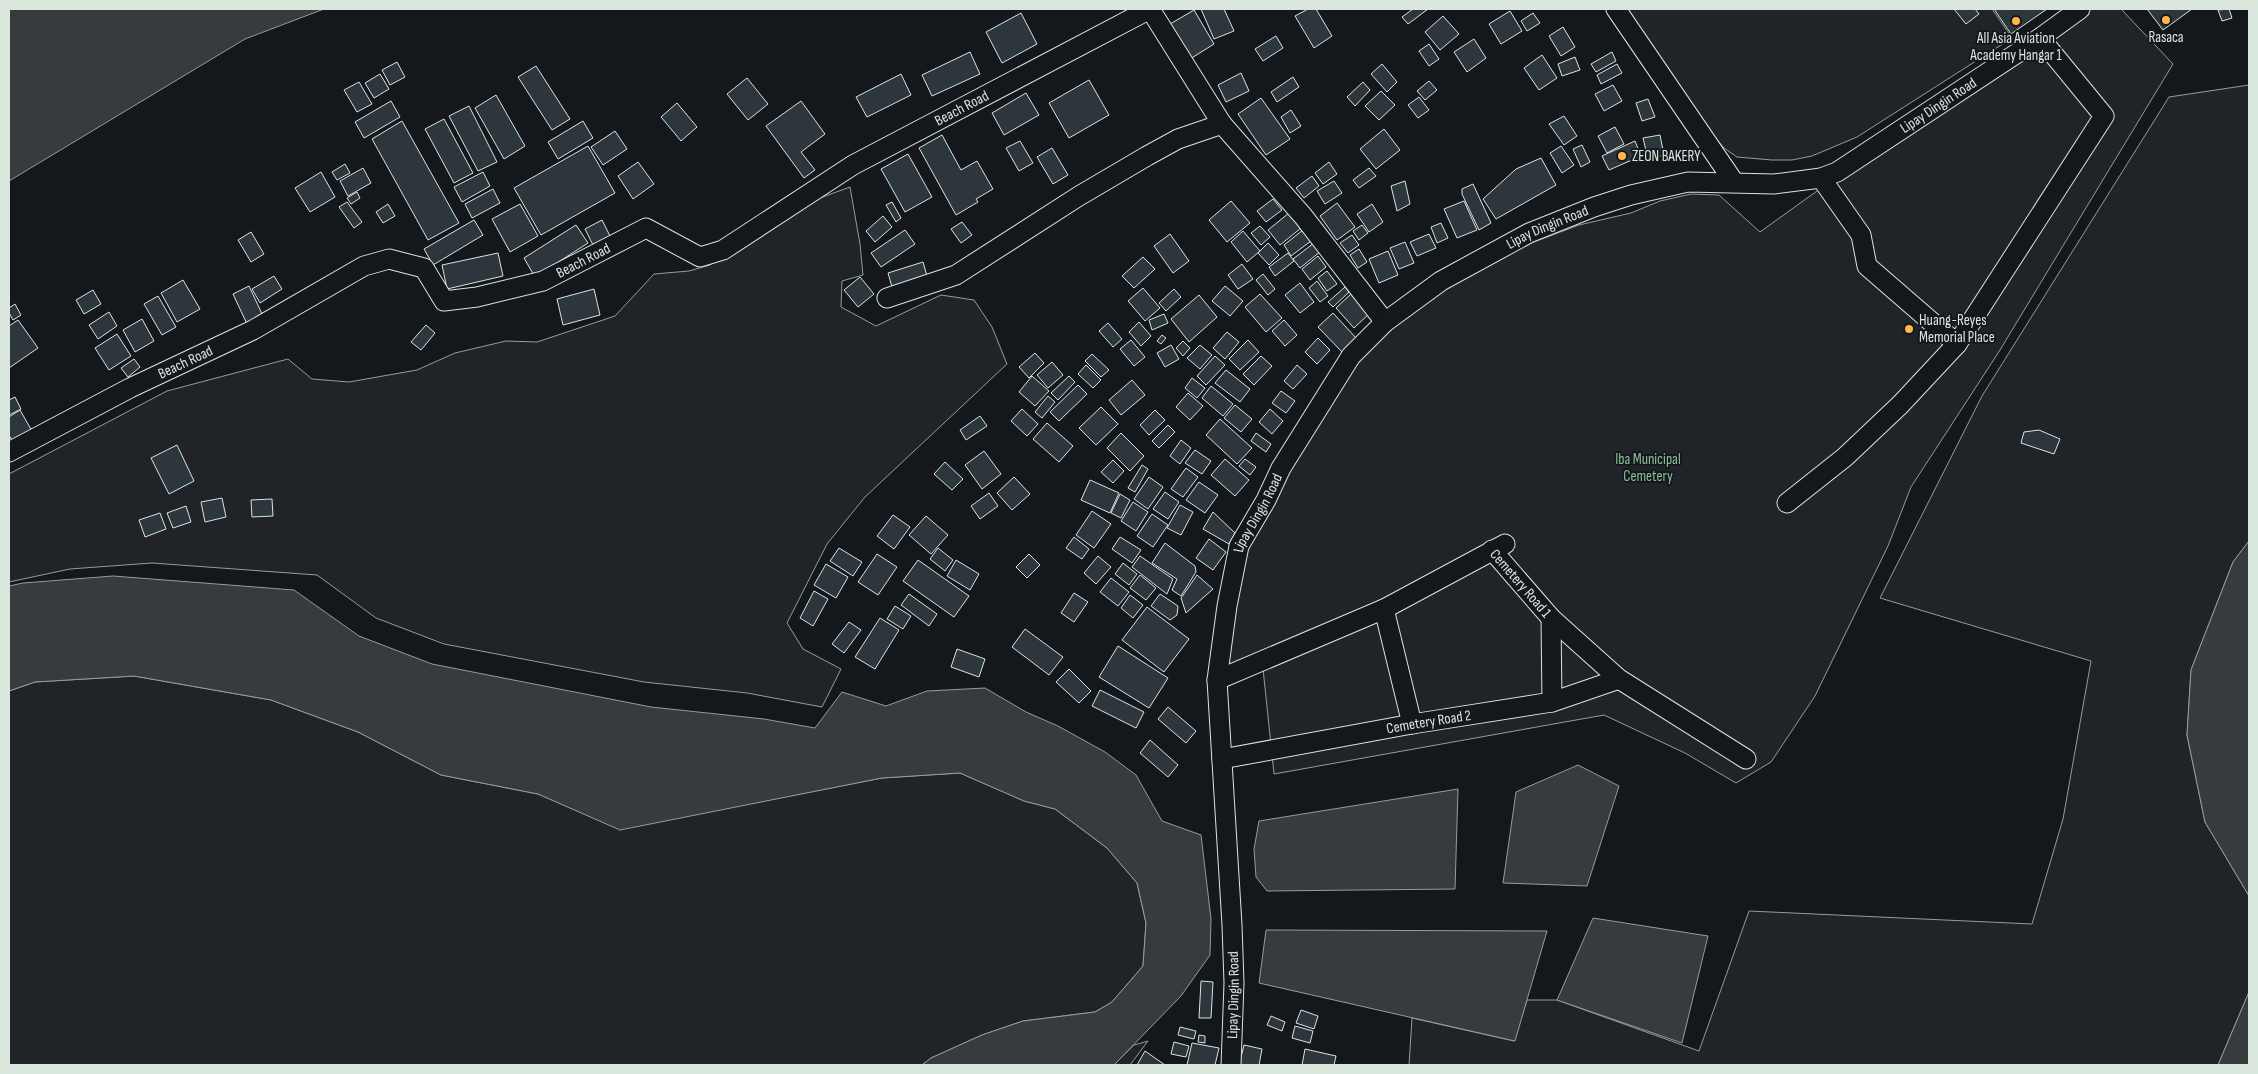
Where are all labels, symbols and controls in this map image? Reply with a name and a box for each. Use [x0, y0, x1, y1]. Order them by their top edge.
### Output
marker: Rasaca [2160, 14, 2172, 26]
marker: All Asia Aviation Academy Hangar 1 [2010, 15, 2022, 27]
place label: Rasaca [2148, 28, 2184, 47]
place label: All Asia Aviation Academy Hangar 1 [1969, 29, 2063, 65]
street label: Lipay Dingin Road [1896, 73, 1980, 137]
street label: Beach Road [931, 86, 992, 130]
place label: ZEON BAKERY [1632, 147, 1701, 166]
marker: ZEON BAKERY [1616, 150, 1628, 162]
street label: Lipay Dingin Road [1503, 201, 1591, 253]
street label: Beach Road [553, 239, 613, 282]
place label: Huang-Reyes Memorial Place [1919, 311, 1995, 347]
marker: Huang-Reyes Memorial Place [1903, 323, 1915, 335]
street label: Beach Road [155, 341, 216, 383]
park label: Iba Municipal Cemetery [1615, 450, 1681, 486]
street label: Lipay Dingin Road [1228, 471, 1287, 554]
street label: Cemetery Road 1 [1486, 545, 1556, 622]
street label: Cemetery Road 2 [1385, 705, 1472, 738]
street label: Lipay Dingin Road [1222, 951, 1244, 1039]

